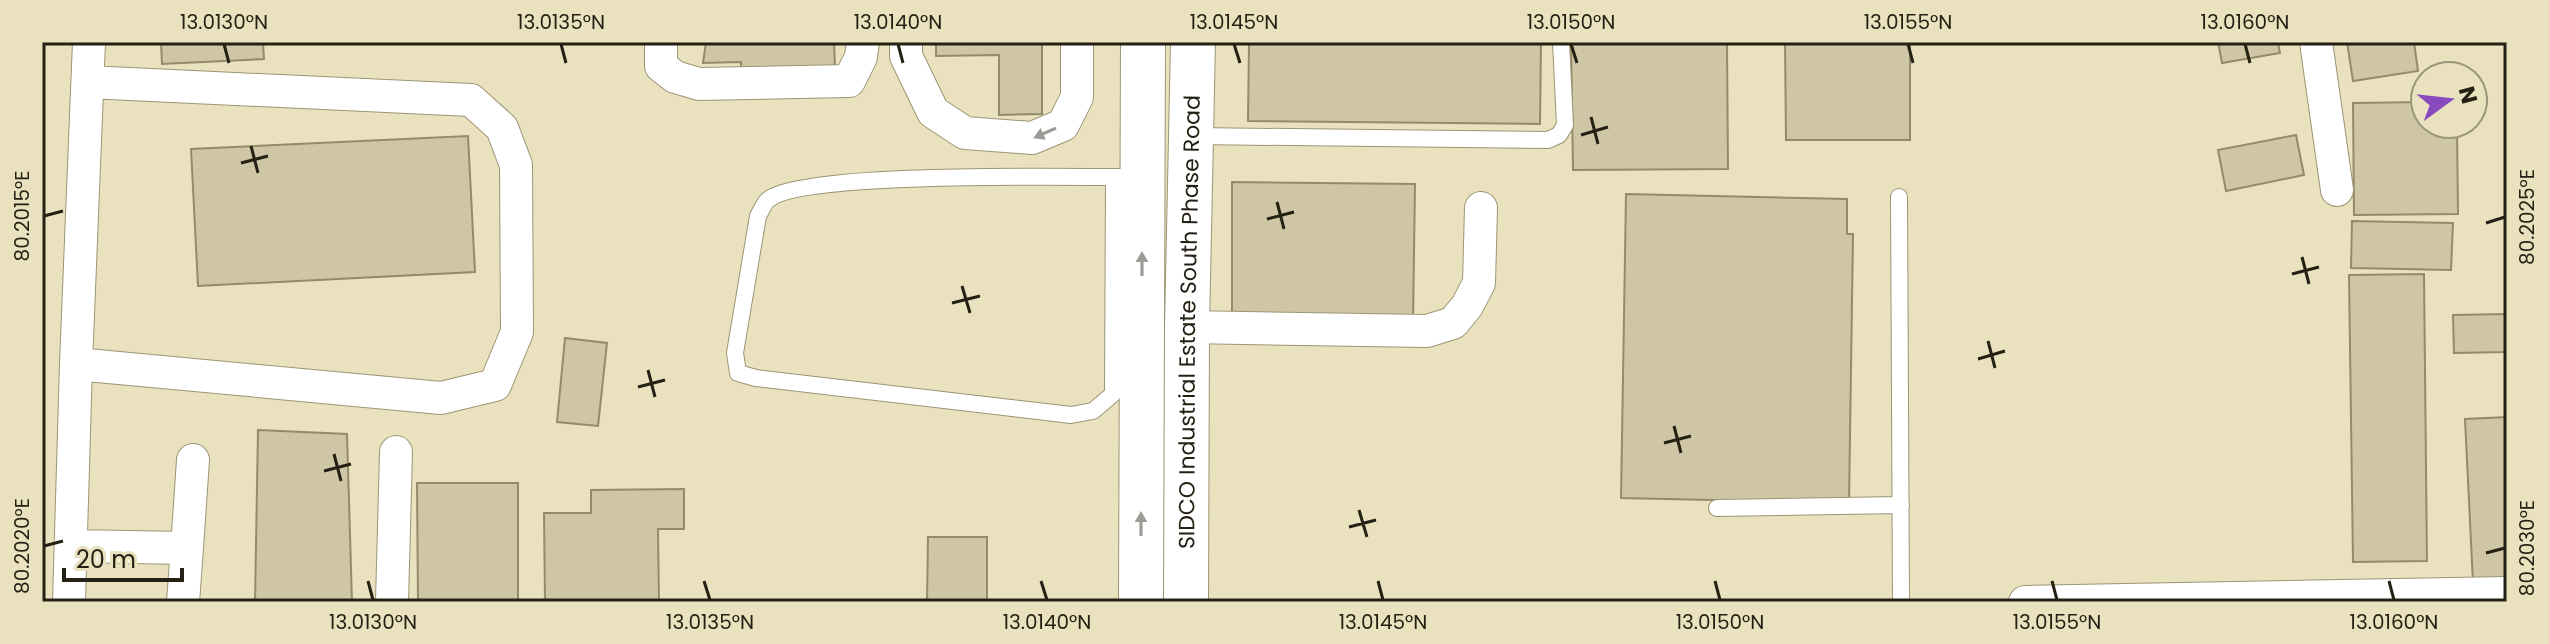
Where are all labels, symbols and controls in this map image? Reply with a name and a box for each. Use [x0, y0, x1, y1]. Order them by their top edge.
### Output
text: 13.0130°N [180, 8, 268, 36]
text: 13.0135°N [517, 8, 605, 36]
text: 13.0140°N [854, 8, 942, 36]
text: 13.0145°N [1190, 8, 1278, 36]
text: 13.0150°N [1527, 8, 1615, 36]
text: 13.0155°N [1864, 8, 1952, 36]
text: 13.0160°N [2201, 8, 2289, 36]
north arrow [2409, 60, 2489, 140]
text: N [2451, 83, 2485, 107]
street label: SIDCO Industrial Estate South Phase Road [1171, 95, 1207, 549]
one-way arrow [1033, 126, 1056, 139]
text: 80.2025°E [2513, 169, 2541, 265]
text: 80.2015°E [8, 171, 36, 261]
one-way arrow [1136, 251, 1148, 276]
text: 80.2020°E [8, 498, 36, 594]
text: 80.2030°E [2513, 500, 2541, 596]
one-way arrow [1135, 511, 1147, 536]
scale bar [64, 532, 182, 582]
text: 20 m [76, 543, 136, 576]
text: 13.0130°N [329, 608, 417, 636]
text: 13.0135°N [666, 608, 754, 636]
text: 13.0140°N [1003, 608, 1091, 636]
text: 13.0145°N [1339, 608, 1427, 636]
text: 13.0150°N [1676, 608, 1764, 636]
text: 13.0155°N [2013, 608, 2101, 636]
text: 13.0160°N [2350, 608, 2438, 636]

